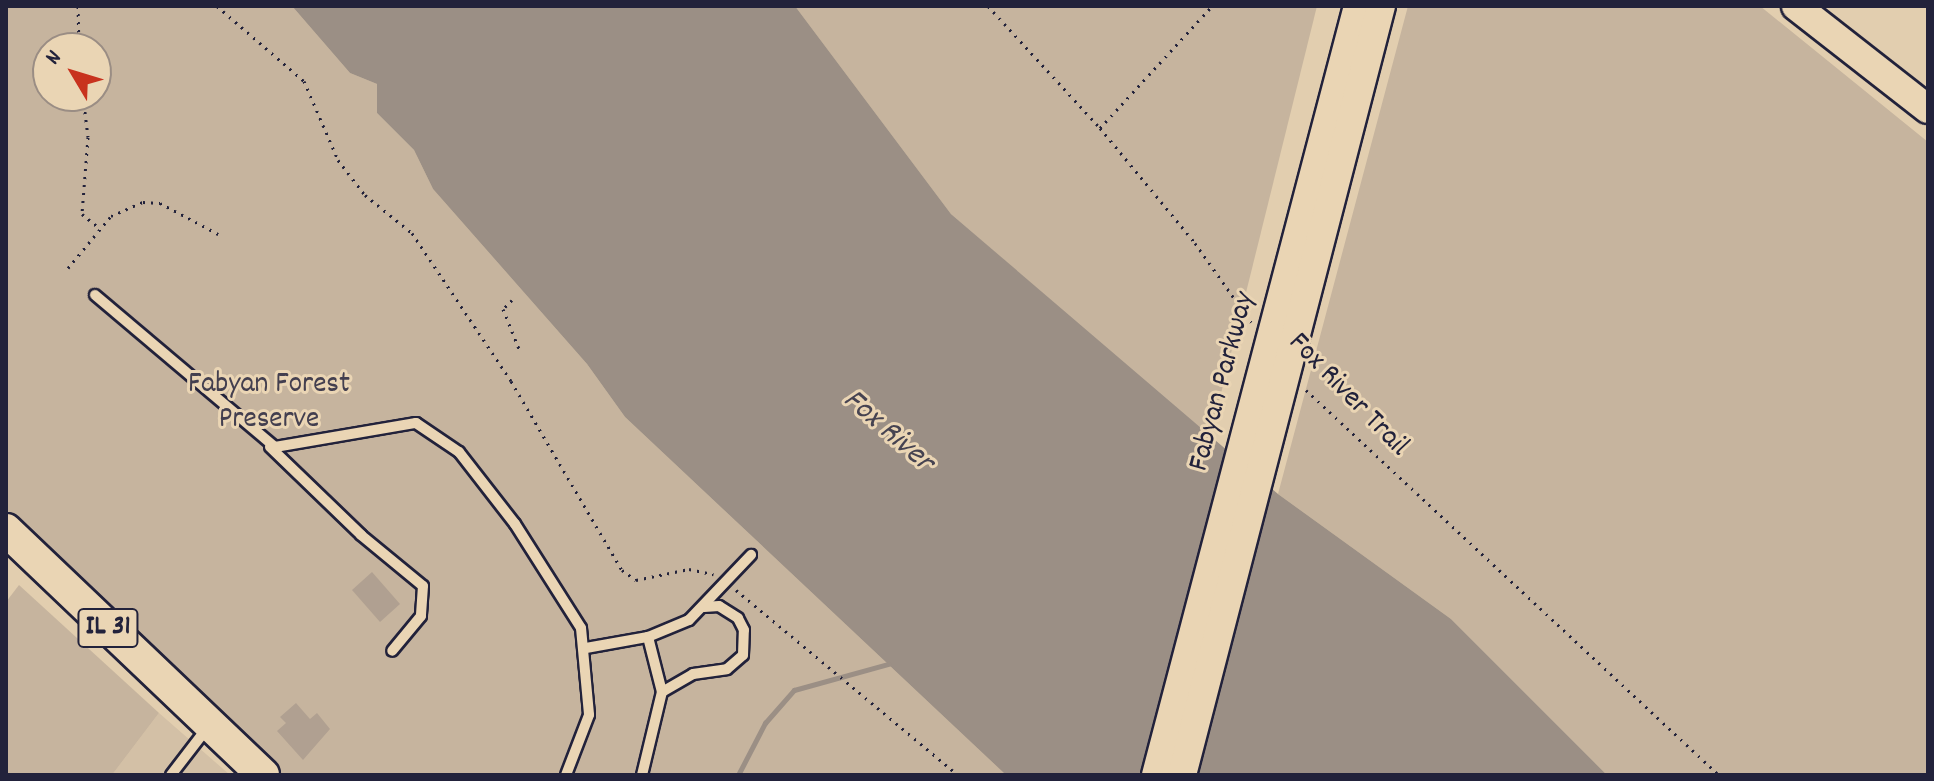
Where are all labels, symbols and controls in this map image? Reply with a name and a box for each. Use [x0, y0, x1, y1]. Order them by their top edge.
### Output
north arrow [32, 32, 112, 112]
text: N [39, 44, 70, 72]
street label: Fabyan Parkway [1183, 288, 1265, 476]
street label: Fox River Trail [1279, 327, 1415, 465]
park label: Fabyan Forest Preserve [188, 368, 350, 438]
water label: Fox River [833, 382, 941, 482]
road number: IL 31 [76, 604, 140, 652]

